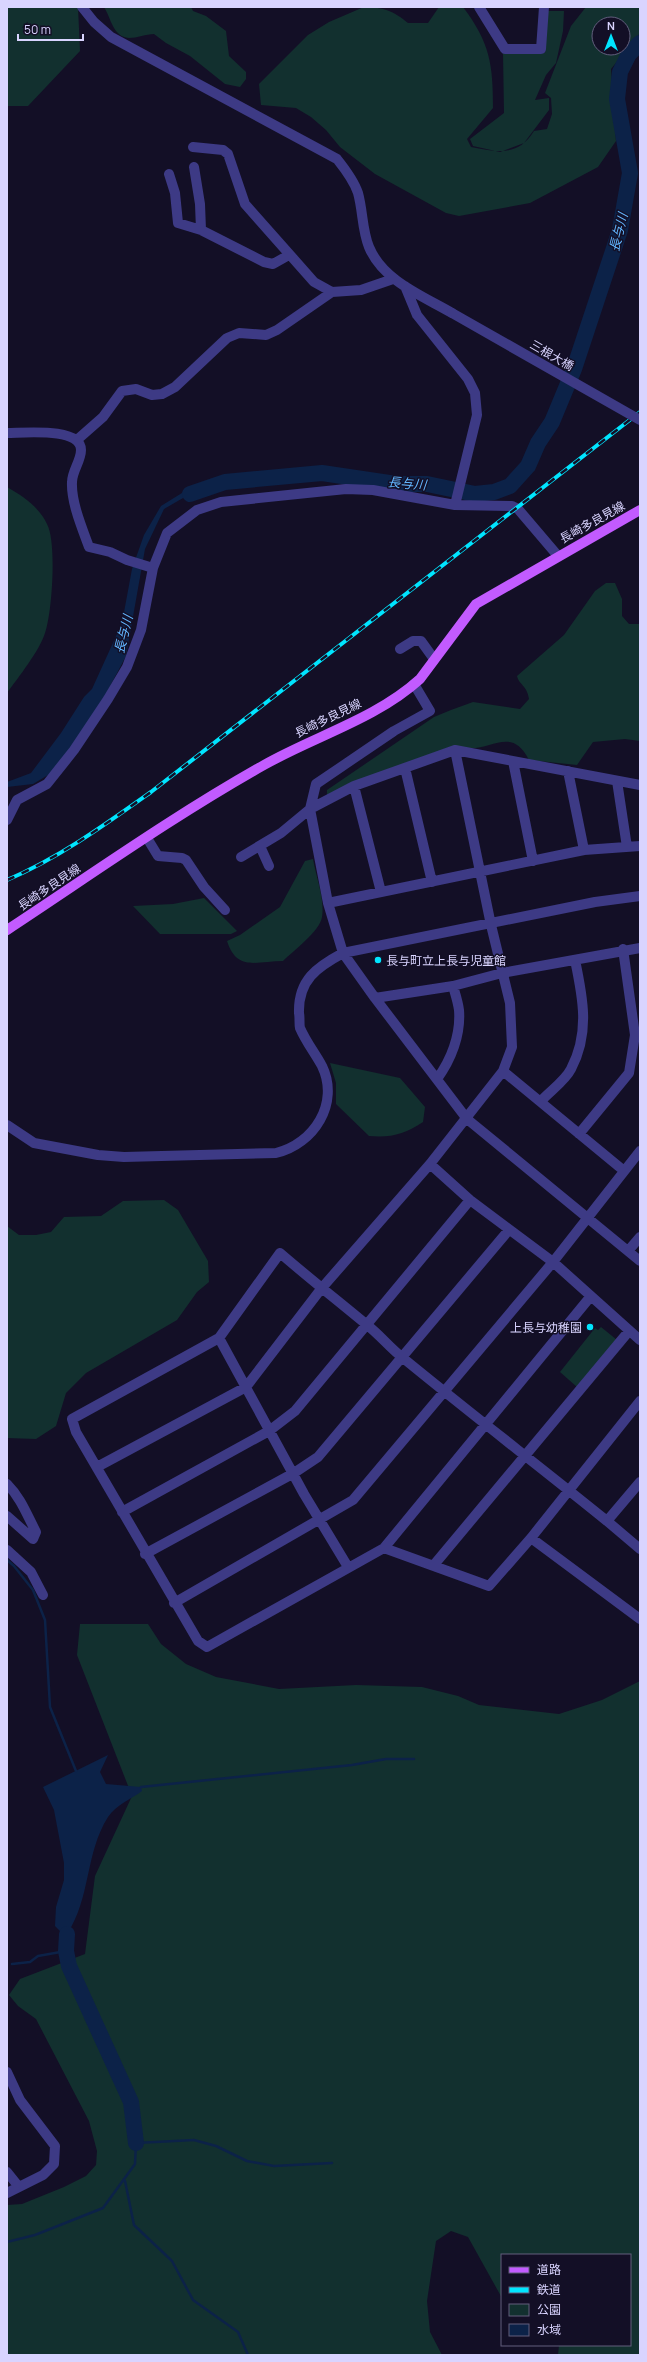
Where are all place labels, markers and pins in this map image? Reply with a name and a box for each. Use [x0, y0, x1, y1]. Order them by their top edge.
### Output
place label: 長与町立上長与児童館 [386, 952, 506, 969]
marker: 長与町立上長与児童館 [373, 955, 383, 965]
place label: 上長与幼稚園 [510, 1319, 582, 1336]
marker: 上長与幼稚園 [585, 1322, 595, 1332]

